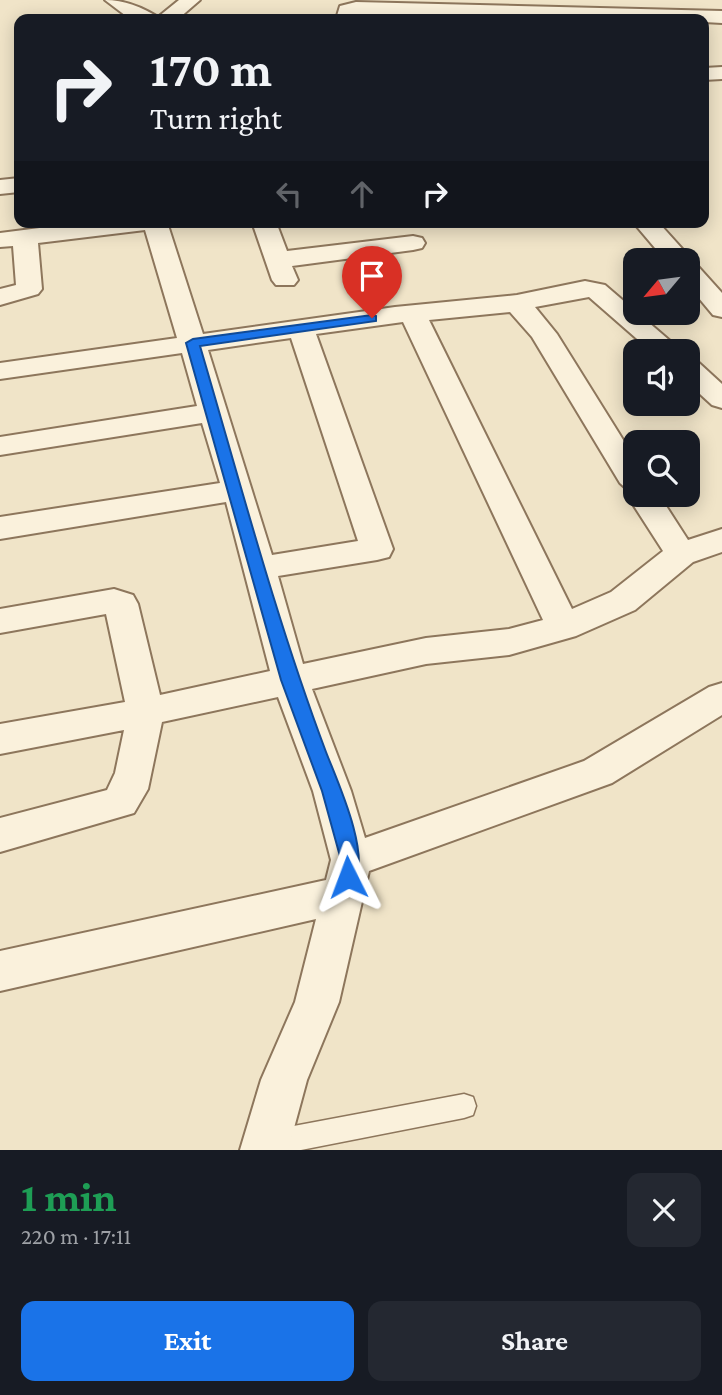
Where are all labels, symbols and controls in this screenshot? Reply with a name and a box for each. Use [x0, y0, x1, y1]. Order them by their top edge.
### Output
icon: right [35, 42, 126, 133]
text: 170 m [150, 42, 272, 97]
text: Turn right [150, 100, 282, 136]
icon: left [270, 175, 308, 213]
icon: ahead [343, 175, 381, 213]
icon: right [416, 175, 454, 213]
pin [342, 246, 402, 318]
north arrow [623, 248, 700, 326]
map controls [623, 248, 700, 507]
icon: arrive [353, 257, 391, 295]
button: sound [623, 339, 700, 416]
button: search [623, 430, 700, 507]
position arrow [311, 840, 385, 914]
text: 1 min [21, 1173, 117, 1220]
button: close [627, 1173, 701, 1247]
text: 220 m · 17:11 [21, 1223, 131, 1249]
button: Exit [21, 1301, 354, 1381]
button: Share [368, 1301, 701, 1381]

